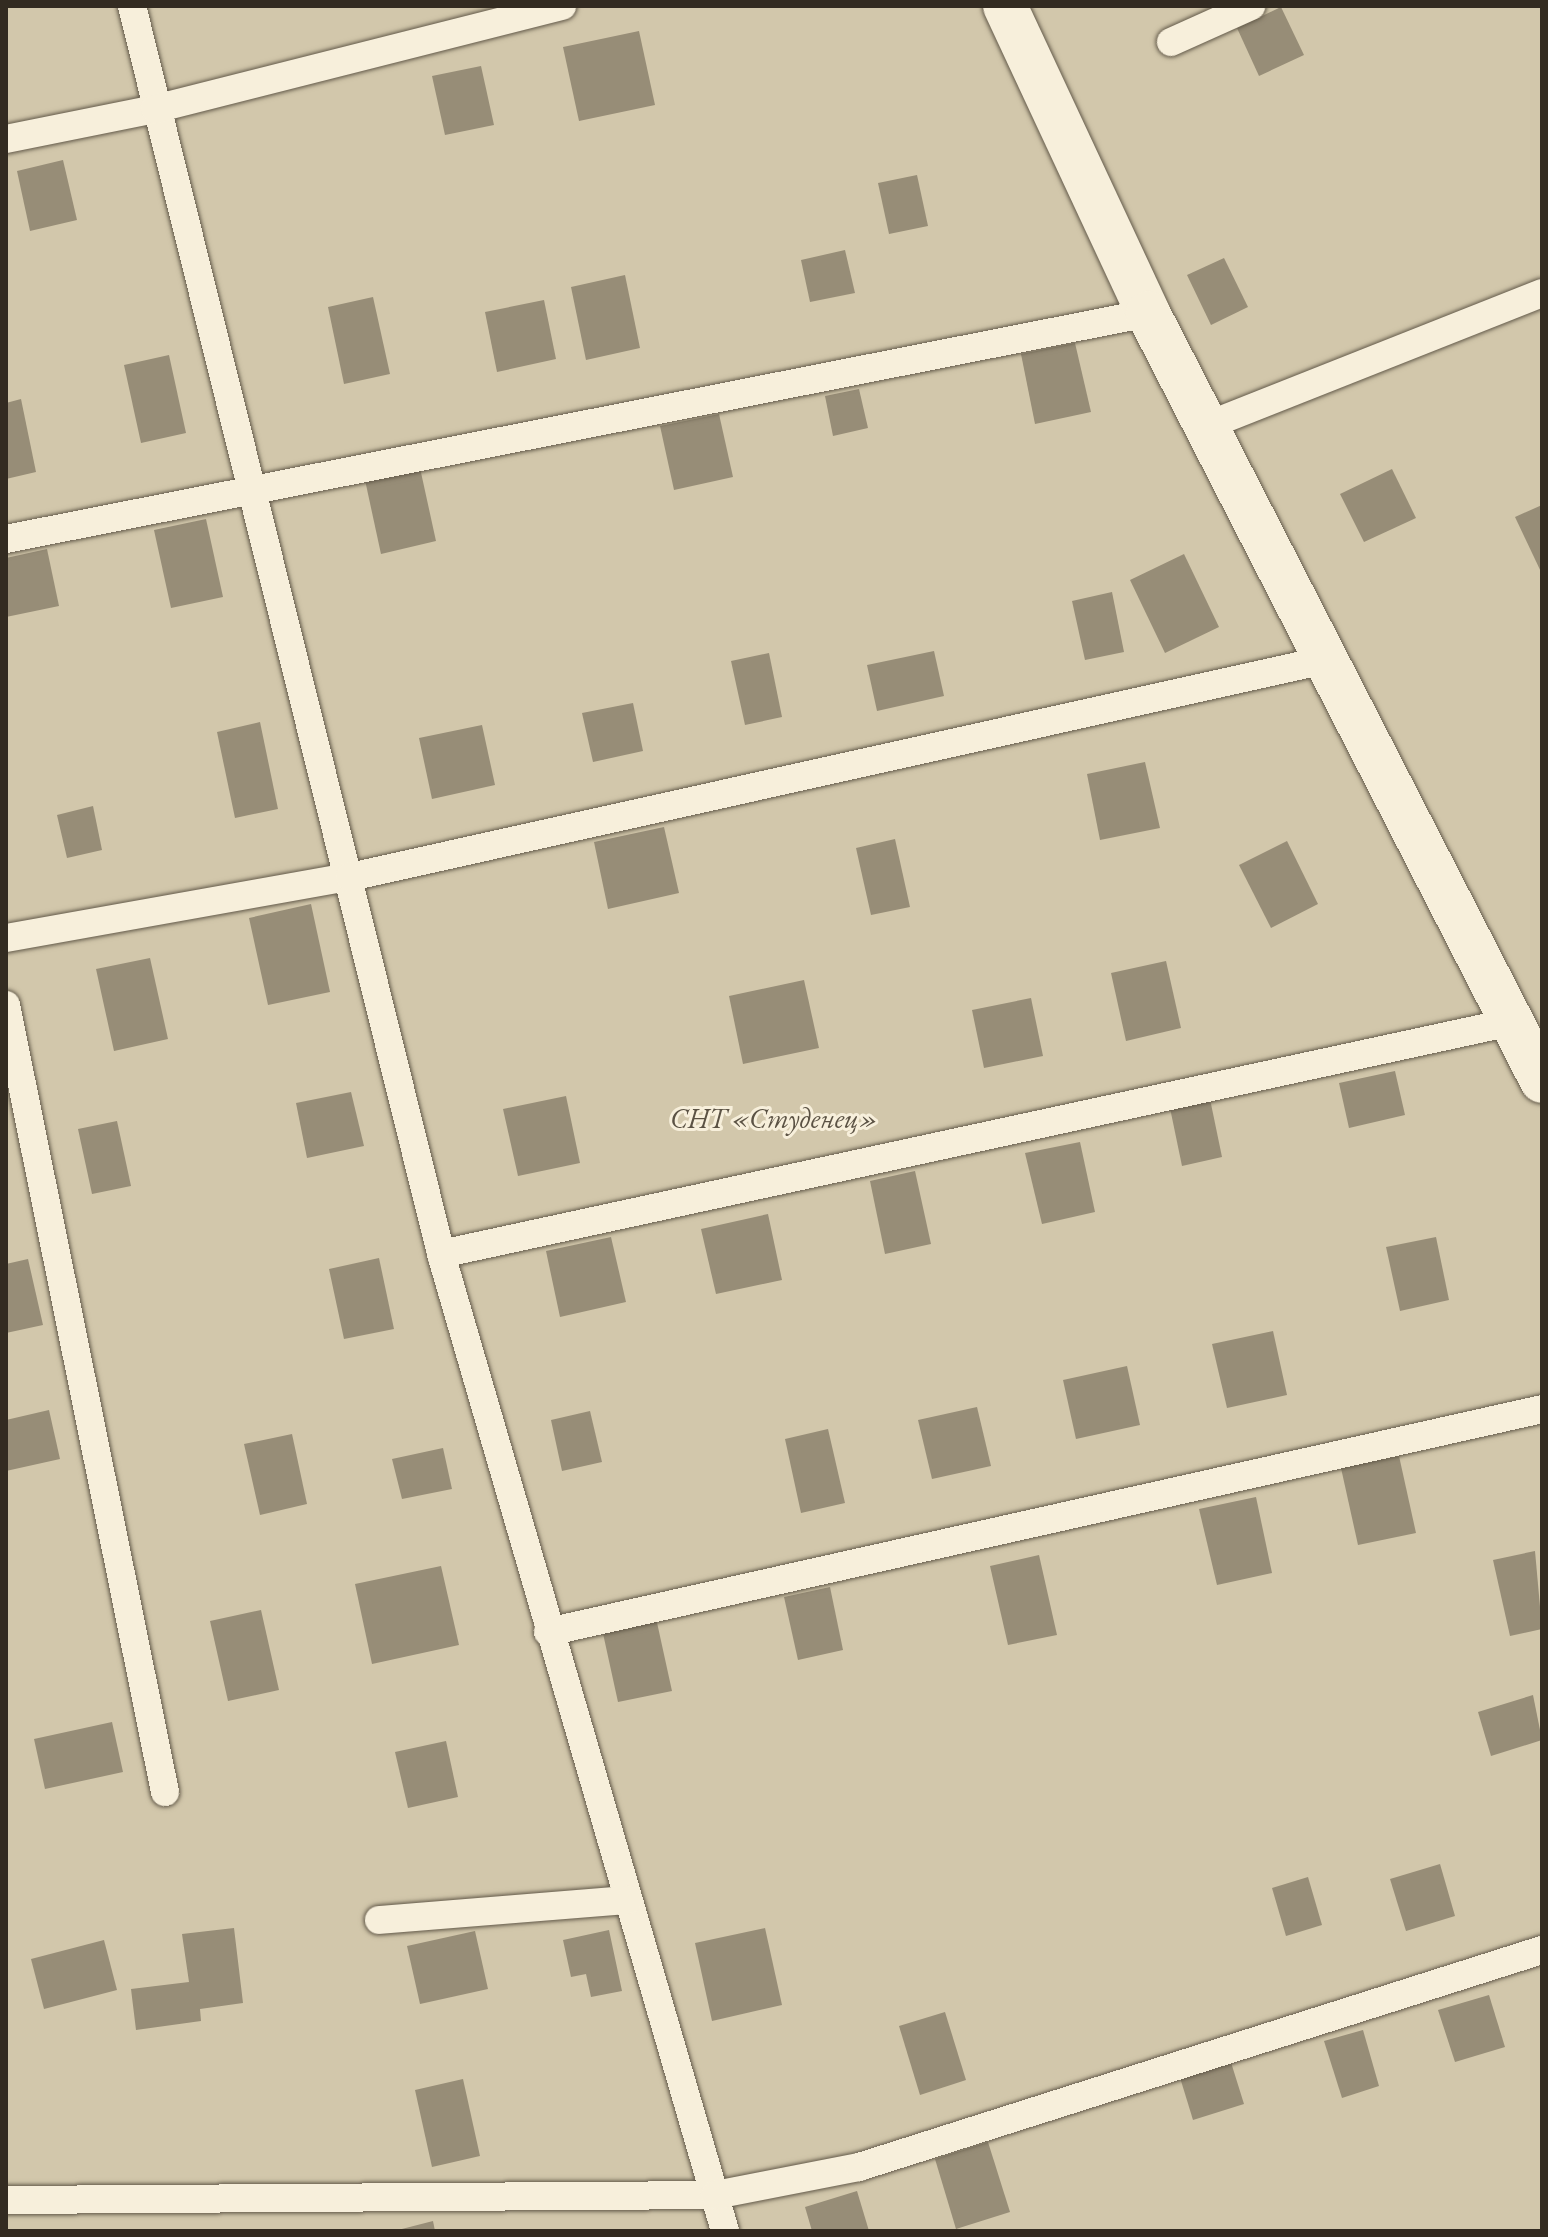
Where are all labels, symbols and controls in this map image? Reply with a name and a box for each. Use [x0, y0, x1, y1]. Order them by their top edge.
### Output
park label: СНТ «Студенец» [670, 1101, 878, 1135]

